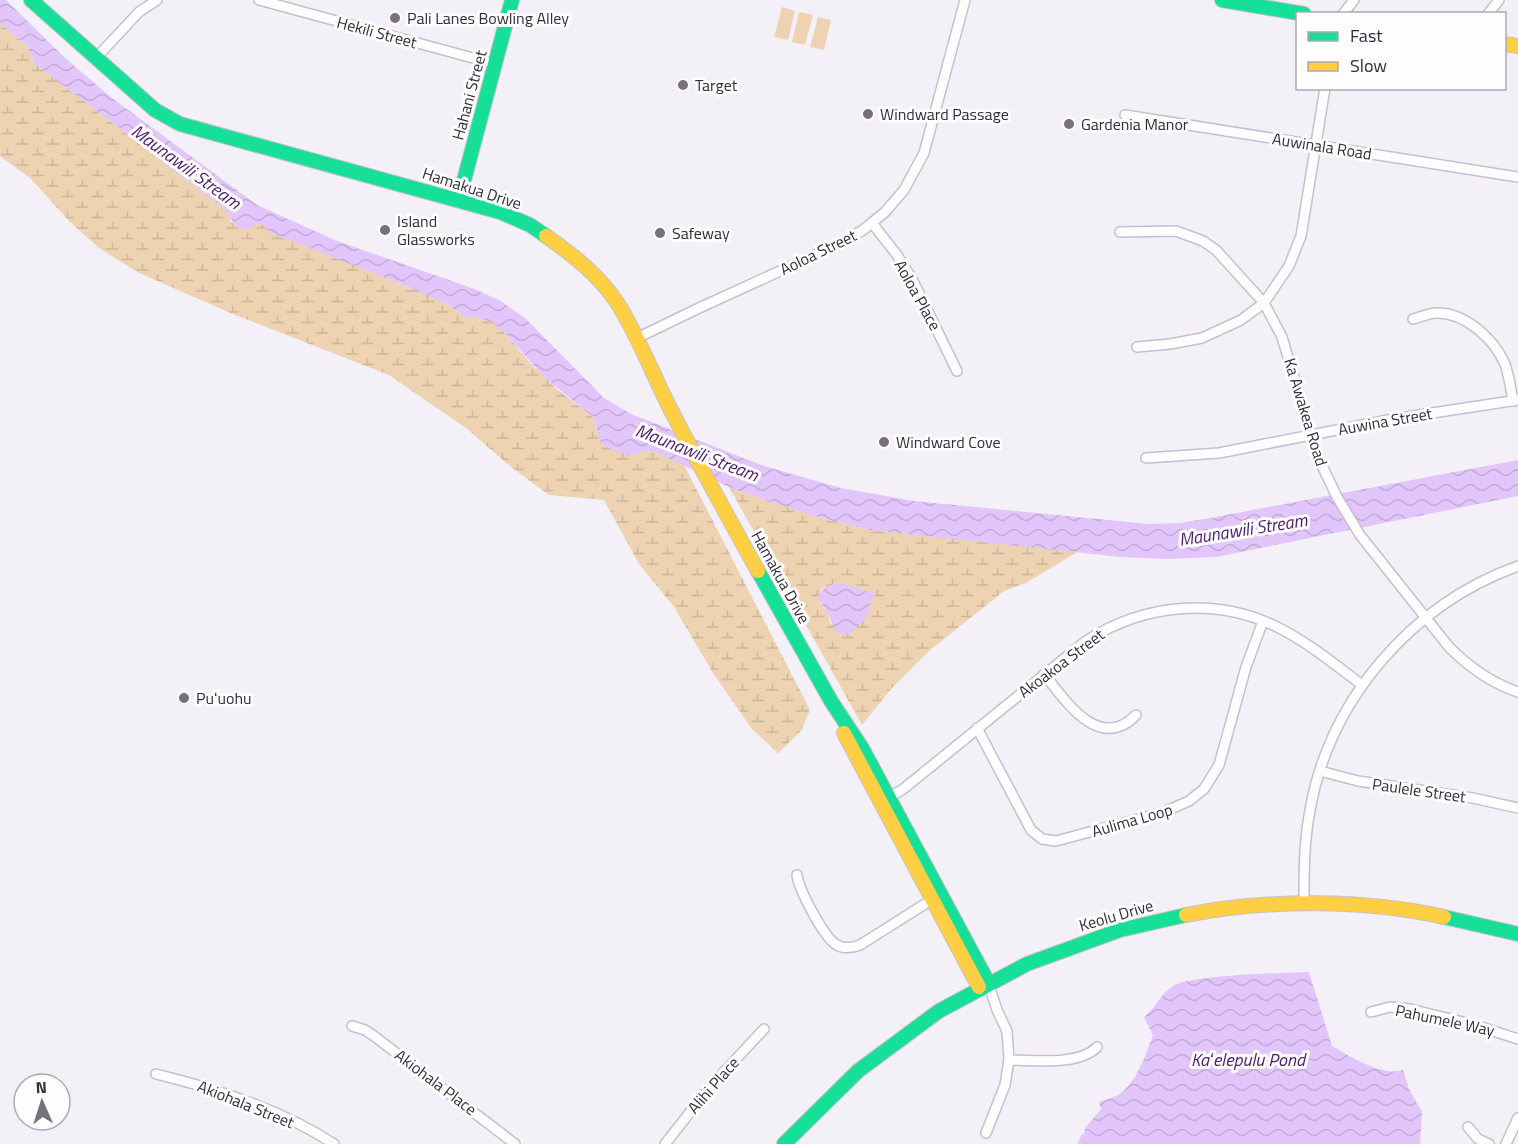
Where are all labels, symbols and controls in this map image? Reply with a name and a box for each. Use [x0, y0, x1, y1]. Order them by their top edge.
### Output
place label: Pali Lanes Bowling Alley [407, 6, 569, 30]
street label: Hekili Street [334, 10, 420, 54]
marker: Pali Lanes Bowling Alley [388, 11, 402, 25]
legend [1296, 12, 1506, 90]
text: Fast [1350, 22, 1383, 49]
street label: Hahani Street [445, 47, 493, 143]
text: Slow [1350, 52, 1387, 79]
place label: Target [695, 73, 738, 97]
marker: Target [676, 78, 690, 92]
place label: Windward Passage [880, 102, 1009, 126]
marker: Windward Passage [861, 107, 875, 121]
place label: Gardenia Manor [1081, 112, 1189, 136]
marker: Gardenia Manor [1062, 117, 1076, 131]
water label: Maunawili Stream [126, 118, 248, 216]
street label: Auwinala Road [1271, 126, 1373, 166]
street label: Hamakua Drive [419, 161, 525, 215]
place label: Island Glassworks [397, 209, 475, 251]
place label: Safeway [672, 221, 730, 245]
marker: Island Glassworks [378, 223, 392, 237]
street label: Aoloa Street [776, 223, 861, 281]
marker: Safeway [653, 226, 667, 240]
street label: Aoloa Place [889, 255, 947, 335]
street label: Ka Awakea Road [1278, 355, 1334, 469]
street label: Auwina Street [1336, 401, 1434, 441]
water label: Maunawili Stream [632, 417, 764, 489]
place label: Windward Cove [896, 430, 1001, 454]
marker: Windward Cove [877, 435, 891, 449]
water label: Maunawili Stream [1177, 506, 1310, 553]
street label: Hamakua Drive [746, 526, 816, 628]
street label: Akoakoa Street [1013, 622, 1109, 703]
place label: Puʻuohu [196, 686, 252, 710]
marker: Puʻuohu [177, 691, 191, 705]
street label: Paulele Street [1371, 772, 1468, 808]
street label: Aulima Loop [1089, 797, 1175, 843]
street label: Keolu Drive [1076, 893, 1156, 937]
street label: Pahumele Way [1393, 998, 1497, 1042]
street label: Akiohala Place [390, 1043, 482, 1121]
water label: Kaʻelepulu Pond [1191, 1046, 1307, 1073]
street label: Alihi Place [681, 1051, 745, 1119]
north arrow [12, 1072, 72, 1132]
street label: Akiohala Street [194, 1074, 298, 1134]
text: N [35, 1075, 47, 1099]

